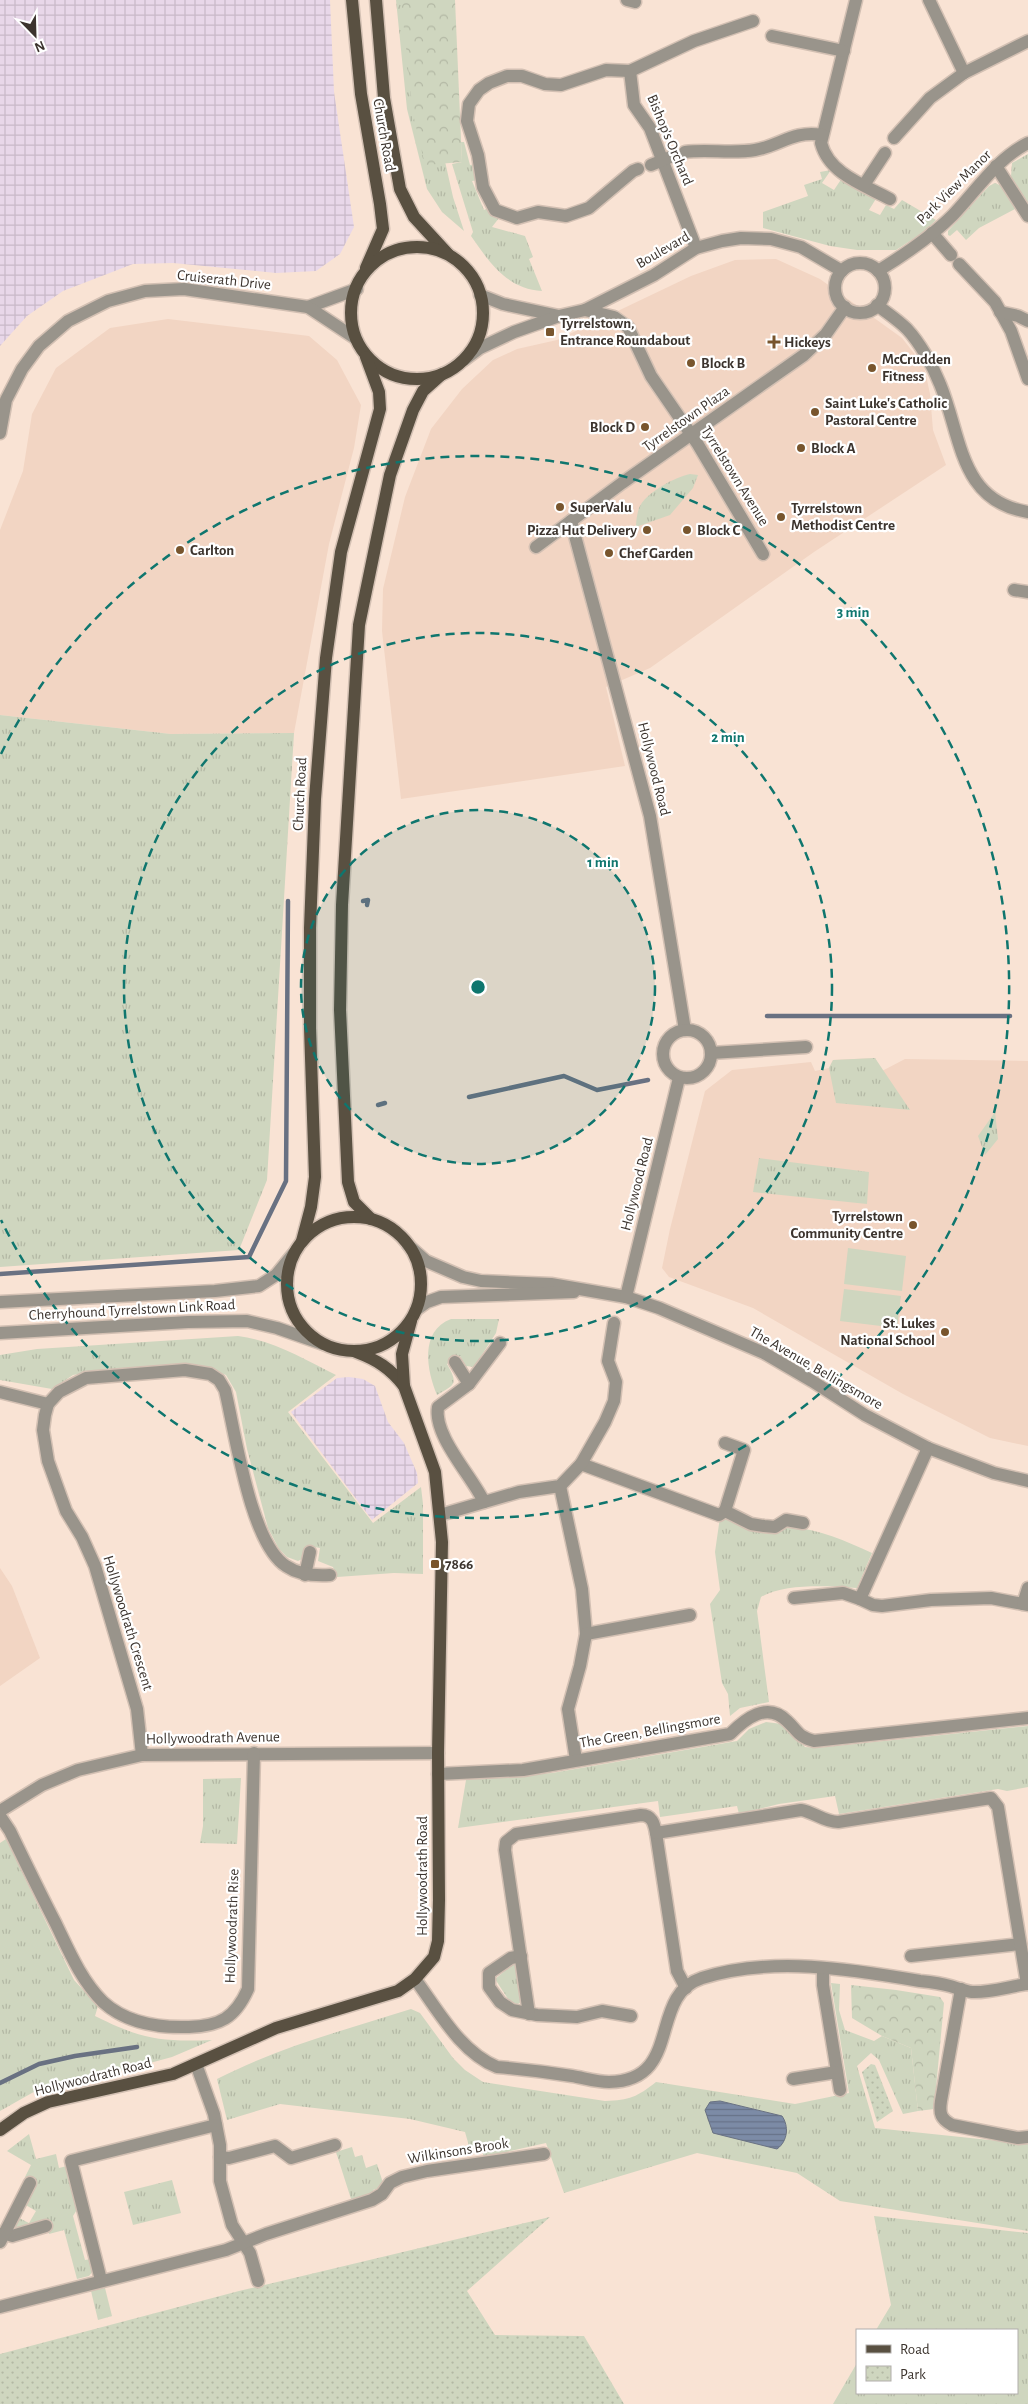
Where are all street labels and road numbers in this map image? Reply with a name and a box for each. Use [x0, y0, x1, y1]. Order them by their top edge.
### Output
street label: Bishop's Orchard [644, 92, 696, 188]
street label: Church Road [370, 97, 398, 173]
street label: Park View Manor [914, 147, 994, 227]
street label: Boulevard [634, 229, 693, 271]
street label: Cruiserath Drive [176, 268, 272, 292]
street label: Tyrrelstown Plaza [640, 384, 732, 454]
street label: Tyrrelstown Avenue [698, 424, 772, 529]
street label: Hollywood Road [635, 721, 673, 818]
street label: Church Road [291, 757, 309, 831]
street label: Hollywood Road [618, 1135, 656, 1232]
street label: Cherryhound Tyrrelstown Link Road [28, 1297, 236, 1323]
street label: The Avenue, Bellingsmore [747, 1324, 885, 1412]
street label: Hollywoodrath Crescent [100, 1554, 156, 1692]
street label: The Green, Bellingsmore [578, 1711, 722, 1751]
street label: Hollywoodrath Avenue [146, 1729, 280, 1747]
street label: Hollywoodrath Road [415, 1816, 430, 1936]
street label: Hollywoodrath Rise [223, 1868, 241, 1984]
street label: Hollywoodrath Road [33, 2055, 153, 2099]
street label: Wilkinsons Brook [407, 2136, 510, 2166]

